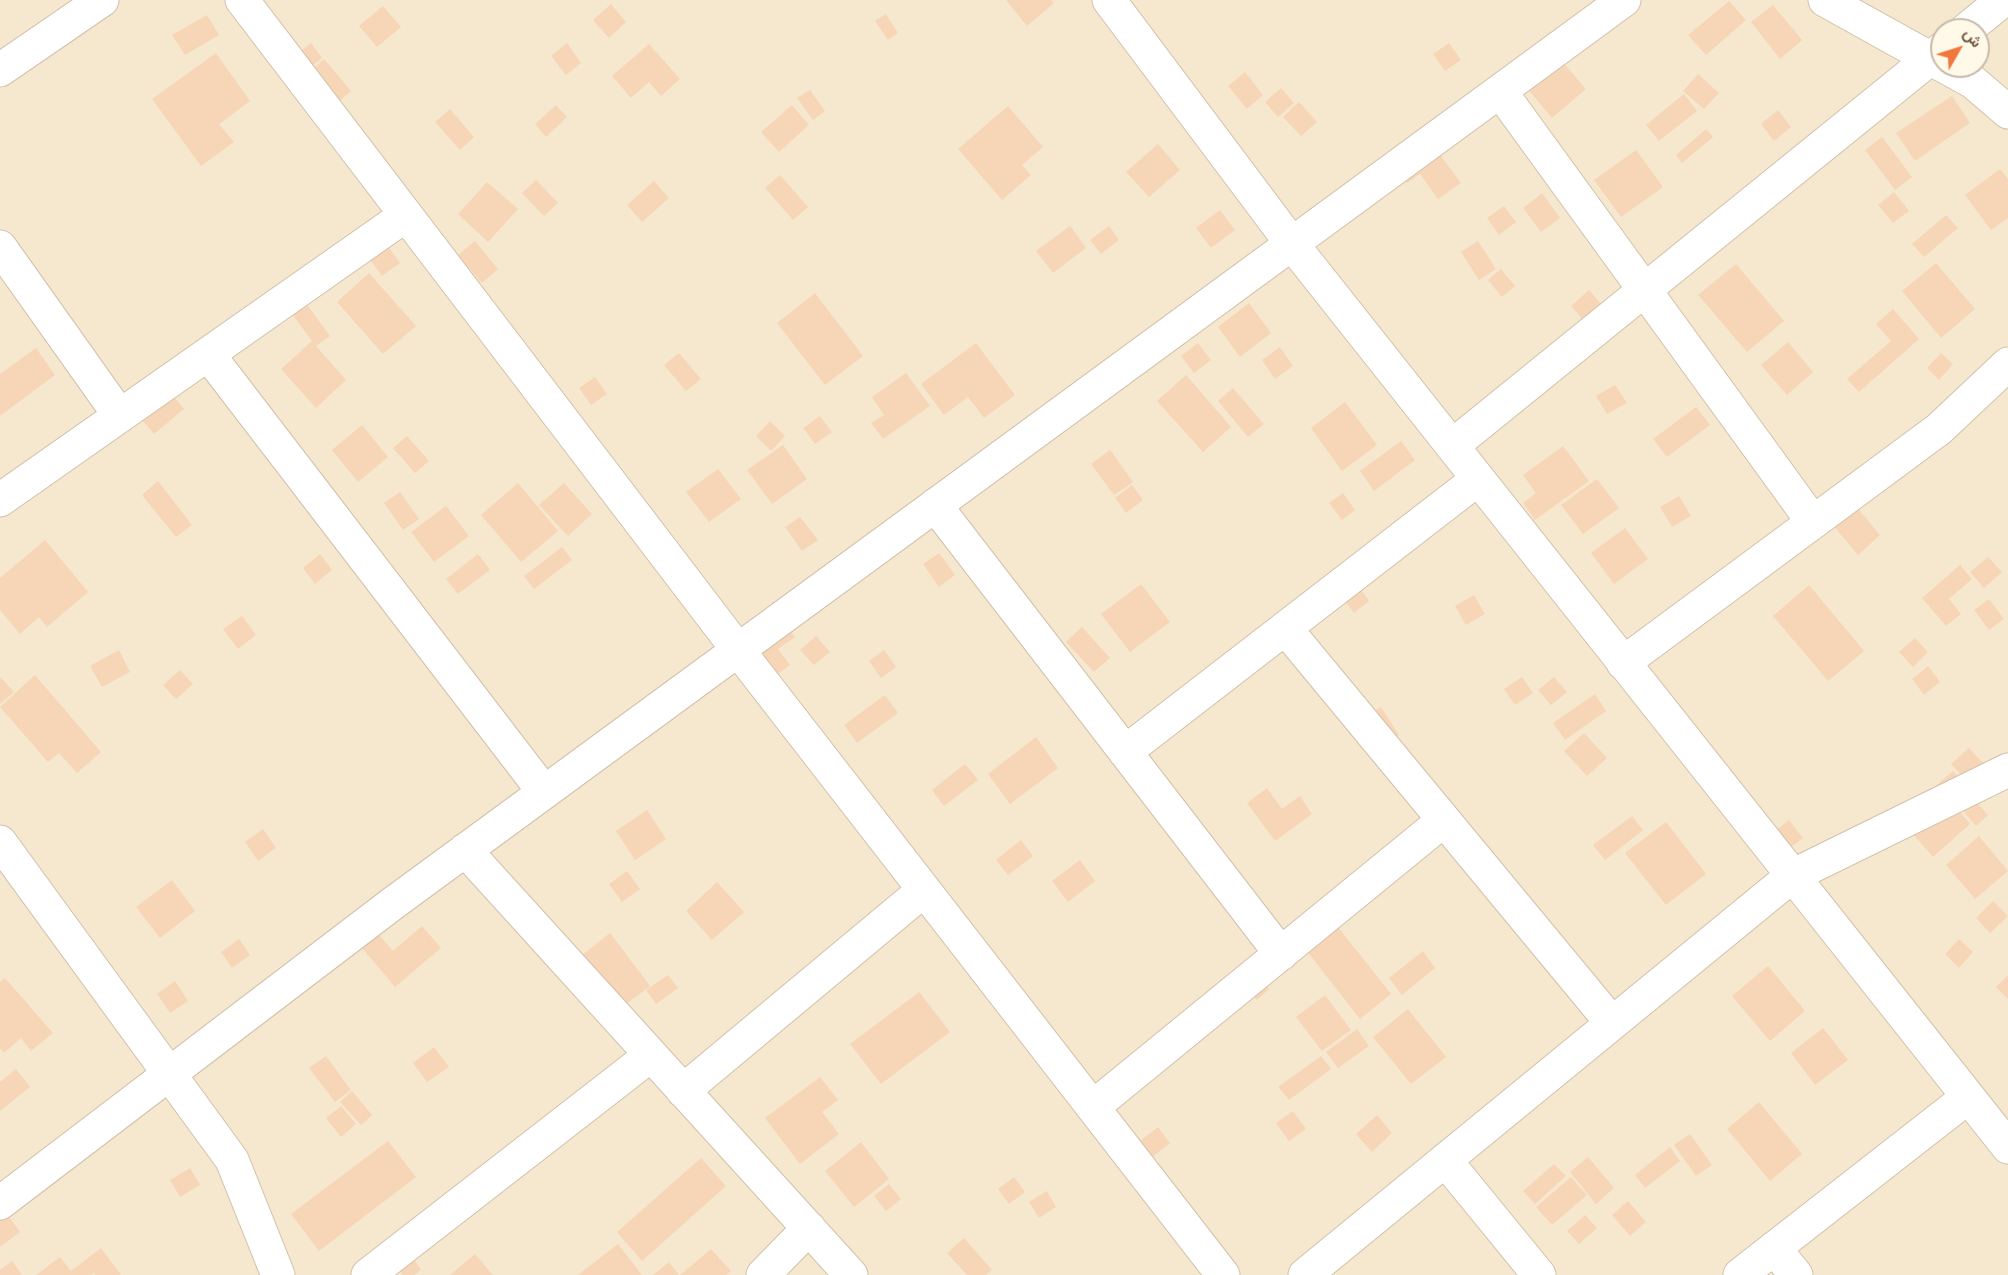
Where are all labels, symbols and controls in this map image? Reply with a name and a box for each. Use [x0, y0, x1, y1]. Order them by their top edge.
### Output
north arrow [1930, 18, 1990, 78]
text: ش [1959, 24, 1986, 51]

